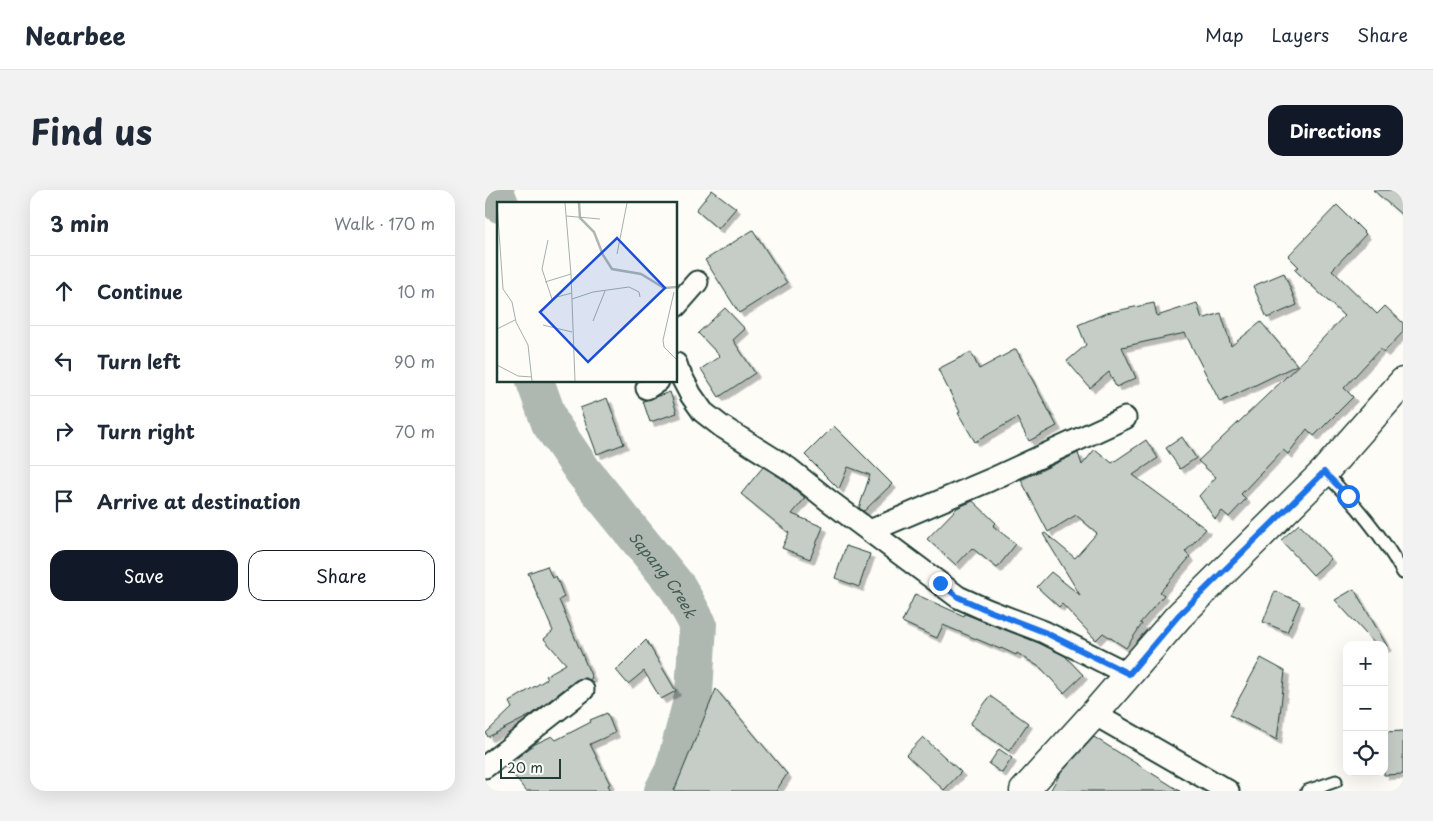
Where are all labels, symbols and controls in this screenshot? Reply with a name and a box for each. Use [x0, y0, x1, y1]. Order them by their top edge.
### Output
text: Nearbee [25, 17, 126, 53]
text: Map [1205, 21, 1244, 48]
text: Layers [1272, 21, 1329, 48]
text: Share [1357, 21, 1408, 48]
text: Find us [30, 104, 152, 157]
button: Directions [1268, 105, 1403, 156]
inset map [497, 202, 677, 382]
text: 3 min [50, 207, 109, 239]
text: Walk · 170 m [334, 211, 435, 235]
icon: ahead [50, 277, 78, 305]
text: Continue [97, 277, 183, 305]
text: 10 m [398, 279, 435, 303]
icon: left [50, 347, 78, 375]
text: Turn left [97, 347, 181, 375]
text: 90 m [394, 349, 435, 373]
icon: right [50, 417, 78, 445]
text: Turn right [97, 417, 195, 445]
text: 70 m [395, 419, 435, 443]
route start [1337, 485, 1360, 508]
icon: arrive [50, 487, 78, 515]
text: Arrive at destination [97, 487, 301, 515]
water label: Sapang Creek [624, 526, 704, 622]
button: Save [50, 550, 238, 601]
button: Share [248, 550, 435, 601]
route end [929, 572, 952, 595]
map controls [1343, 641, 1388, 776]
button: + [1343, 641, 1388, 686]
button: − [1343, 686, 1388, 731]
button: locate [1343, 731, 1388, 776]
scale bar [500, 756, 561, 779]
text: 20 m [507, 757, 543, 778]

